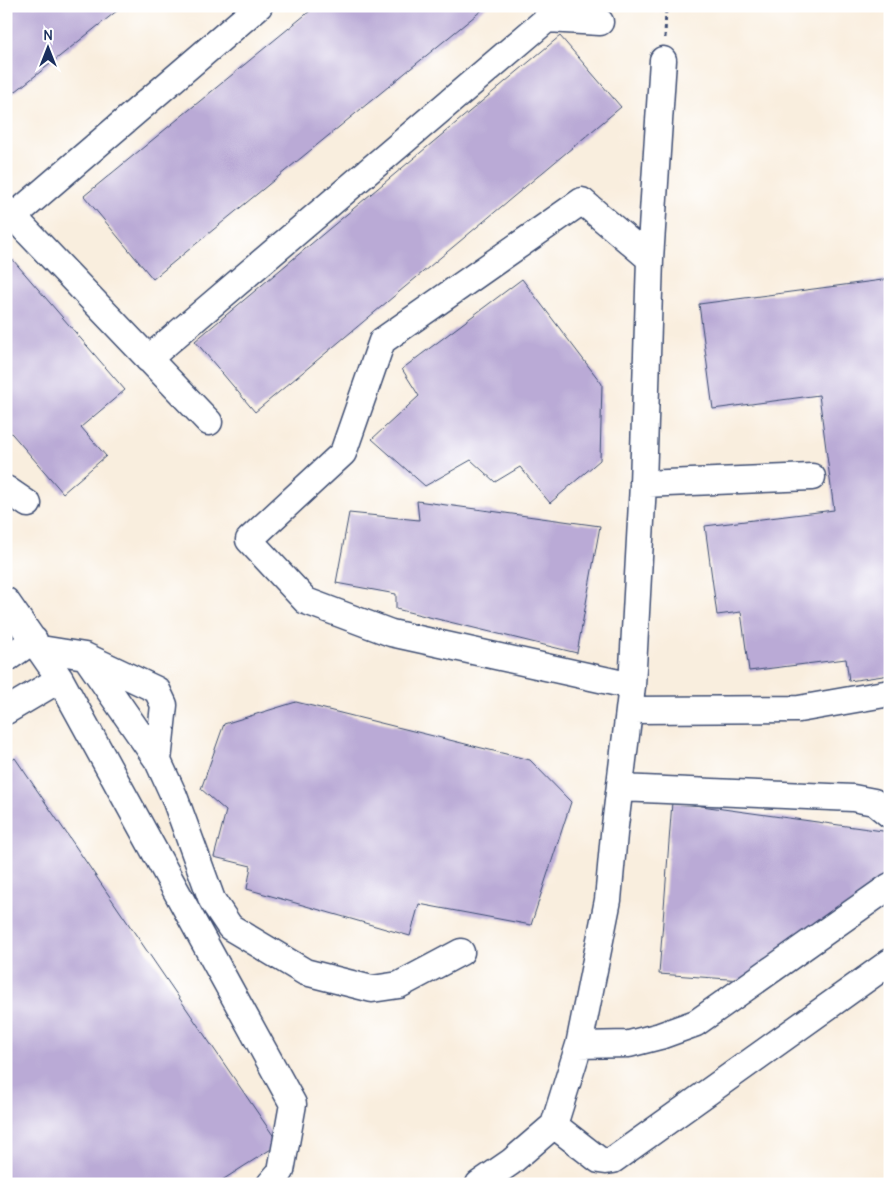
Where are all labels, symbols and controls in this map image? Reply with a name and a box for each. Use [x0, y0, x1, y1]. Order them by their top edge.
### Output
north arrow [22, 22, 72, 72]
text: N [43, 26, 53, 44]

